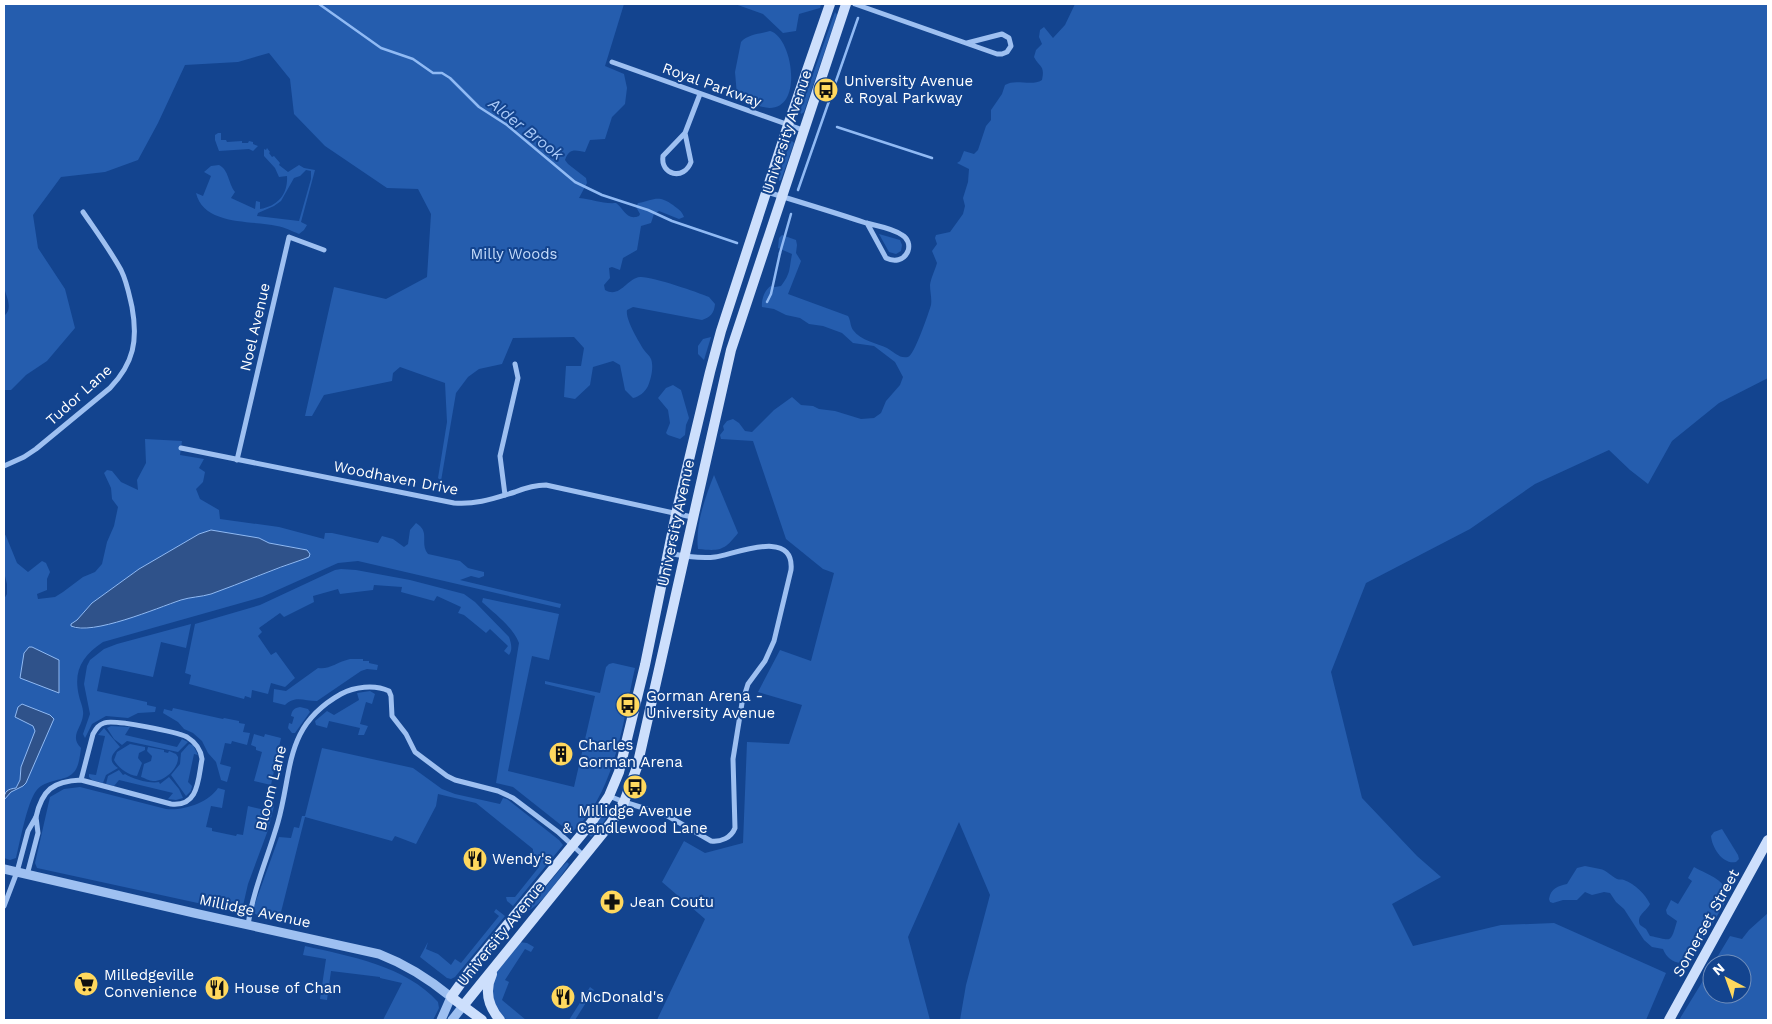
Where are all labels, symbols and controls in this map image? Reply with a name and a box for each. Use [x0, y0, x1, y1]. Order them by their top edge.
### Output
street label: Royal Parkway [660, 59, 764, 111]
street label: University Avenue [758, 68, 816, 196]
place label: University Avenue & Royal Parkway [844, 72, 973, 107]
bus stop icon: University Avenue & Royal Parkway [813, 77, 839, 103]
water label: Alder Brook [484, 93, 568, 165]
park label: Milly Woods [471, 245, 558, 263]
street label: Noel Avenue [236, 281, 274, 373]
street label: Tudor Lane [42, 361, 116, 429]
street label: Woodhaven Drive [332, 457, 460, 499]
street label: University Avenue [654, 458, 698, 588]
place label: Gorman Arena - University Avenue [646, 687, 775, 722]
bus stop icon: Gorman Arena - University Avenue [615, 692, 641, 718]
place label: Charles Gorman Arena [578, 736, 683, 771]
building icon: Charles Gorman Arena [548, 741, 574, 767]
street label: Bloom Lane [252, 744, 290, 832]
bus stop icon: Millidge Avenue & Candlewood Lane [622, 774, 648, 800]
place label: Millidge Avenue & Candlewood Lane [562, 802, 708, 837]
restaurant icon: Wendy's [462, 846, 488, 872]
place label: Wendy's [492, 850, 552, 868]
street label: Somerset Street [1669, 865, 1743, 980]
street label: University Avenue [453, 878, 549, 990]
pharmacy icon: Jean Coutu [599, 889, 625, 915]
street label: Millidge Avenue [198, 890, 312, 932]
place label: Jean Coutu [630, 893, 714, 911]
north arrow [1702, 954, 1752, 1004]
text: N [1709, 960, 1728, 979]
place label: Milledgeville Convenience [104, 966, 197, 1001]
supermarket icon: Milledgeville Convenience [73, 971, 99, 997]
restaurant icon: House of Chan [204, 975, 230, 1001]
place label: House of Chan [234, 979, 341, 997]
restaurant icon: McDonald's [550, 984, 576, 1010]
place label: McDonald's [580, 988, 664, 1006]

